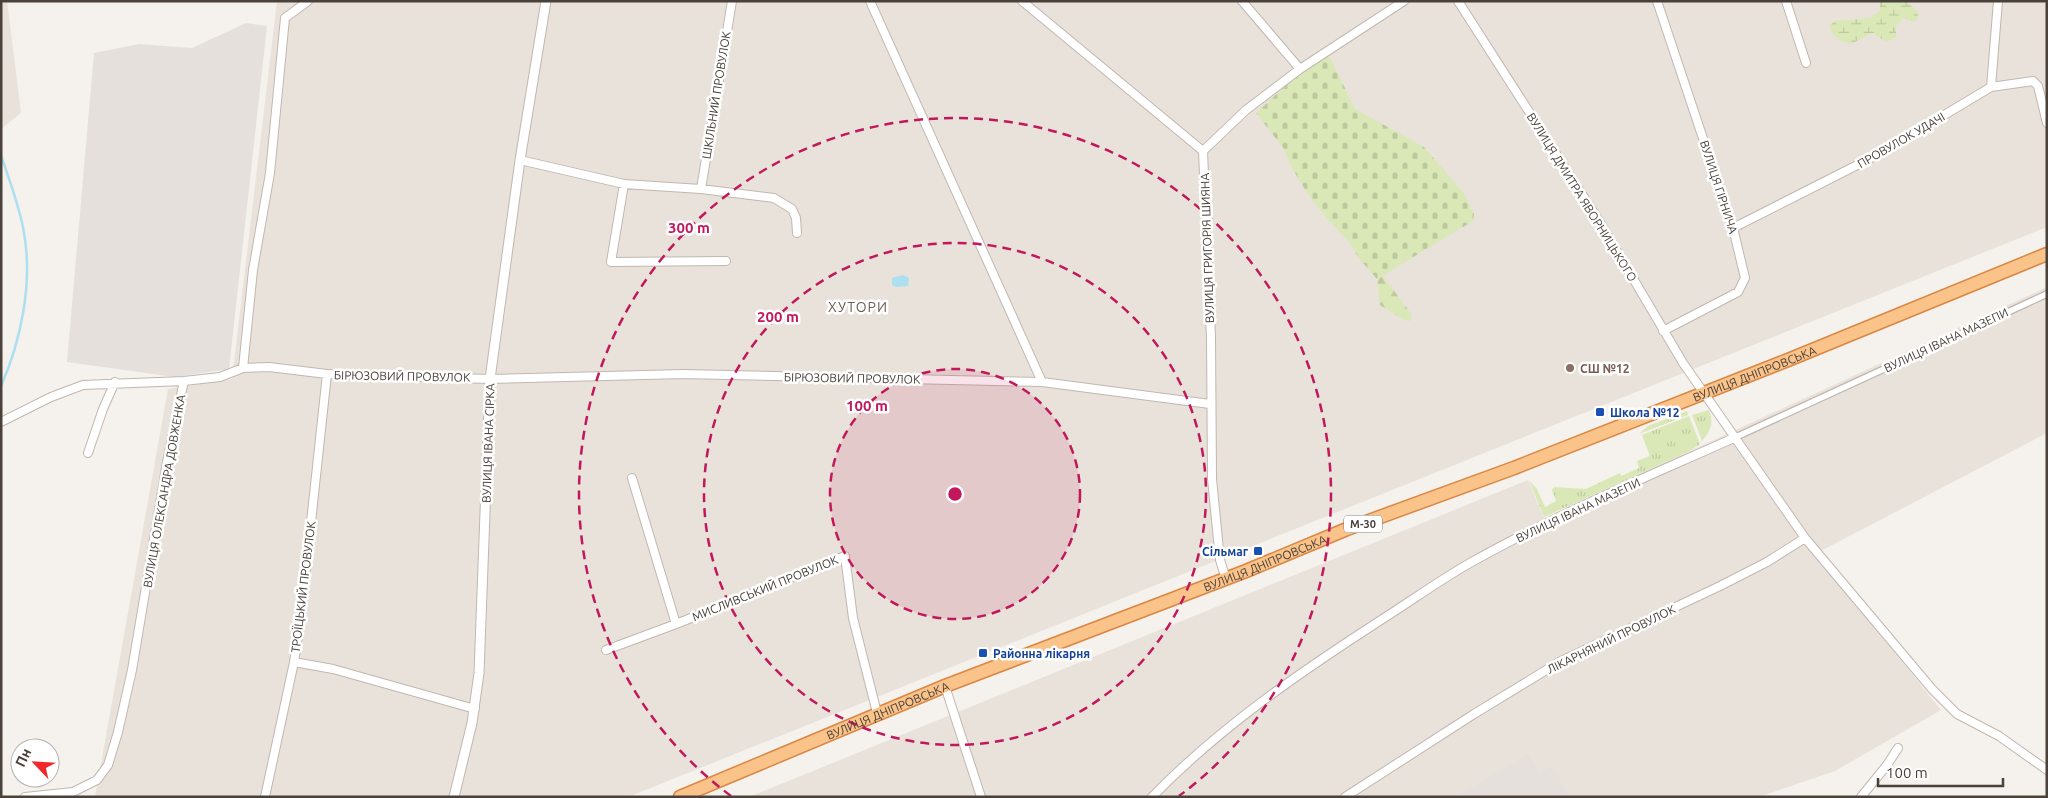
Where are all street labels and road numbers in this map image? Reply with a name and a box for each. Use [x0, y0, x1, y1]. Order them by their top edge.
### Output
street label: ШКІЛЬНИЙ ПРОВУЛОК [699, 30, 733, 160]
street label: ВУЛИЦЯ ДМИТРА ЯВОРНИЦЬКОГО [1525, 110, 1639, 284]
street label: ПРОВУЛОК УДАЧІ [1855, 110, 1947, 170]
street label: ВУЛИЦЯ ГІРНИЧА [1698, 139, 1740, 236]
street label: ВУЛИЦЯ ГРИГОРІЯ ШИЯНА [1198, 172, 1216, 323]
street label: ВУЛИЦЯ ІВАНА МАЗЕПИ [1882, 306, 2010, 374]
street label: ВУЛИЦЯ ДНІПРОВСЬКА [1691, 343, 1818, 403]
street label: БІРЮЗОВИЙ ПРОВУЛОК [334, 368, 471, 384]
street label: БІРЮЗОВИЙ ПРОВУЛОК [784, 370, 921, 386]
street label: ВУЛИЦЯ ІВАНА СІРКА [479, 383, 497, 503]
street label: ВУЛИЦЯ ОЛЕКСАНДРА ДОВЖЕНКА [141, 393, 187, 589]
street label: ВУЛИЦЯ ІВАНА МАЗЕПИ [1514, 476, 1642, 544]
road number: М-30 [1344, 516, 1382, 532]
street label: ТРОЇЦЬКИЙ ПРОВУЛОК [288, 520, 318, 654]
street label: ВУЛИЦЯ ДНІПРОВСЬКА [1201, 532, 1328, 593]
street label: МИСЛИВСЬКИЙ ПРОВУЛОК [690, 552, 840, 623]
street label: ЛІКАРНЯНИЙ ПРОВУЛОК [1545, 602, 1678, 676]
street label: ВУЛИЦЯ ДНІПРОВСЬКА [824, 679, 951, 741]

